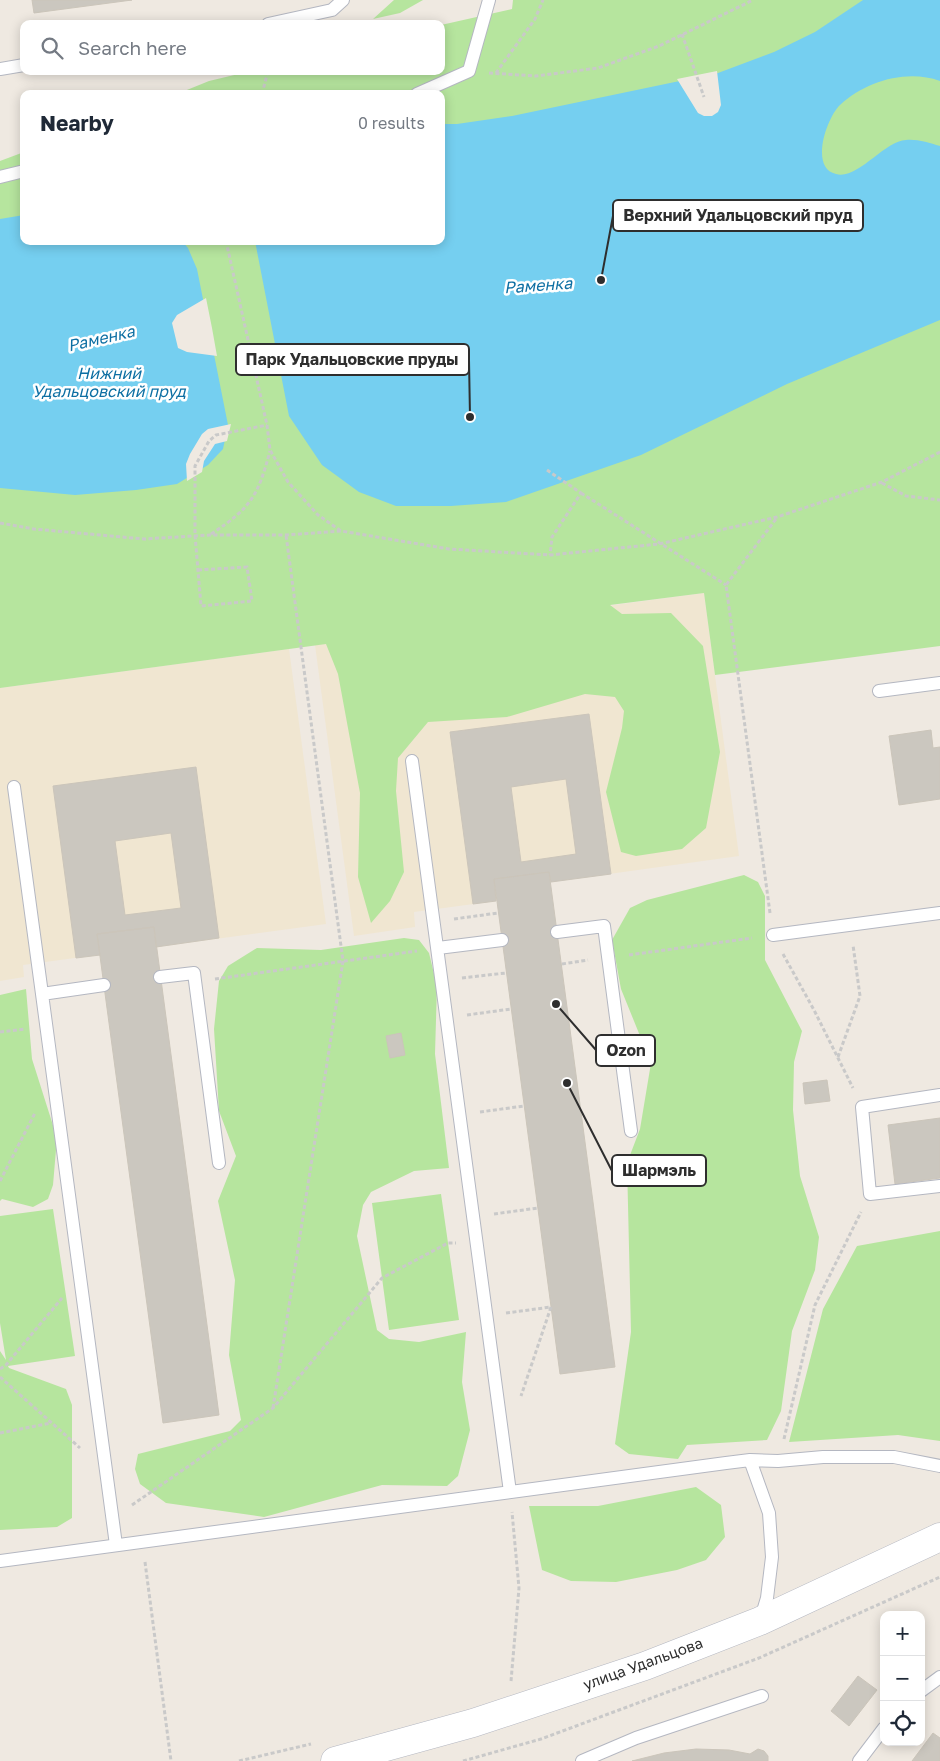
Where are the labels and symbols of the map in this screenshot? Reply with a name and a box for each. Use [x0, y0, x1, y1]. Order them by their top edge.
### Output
callout: Верхний Удальцовский пруд [613, 200, 863, 231]
text: Верхний Удальцовский пруд [623, 205, 853, 225]
water label: Раменка [503, 273, 574, 297]
water label: Раменка [66, 320, 137, 355]
callout: Парк Удальцовские пруды [236, 344, 469, 375]
text: Парк Удальцовские пруды [245, 349, 459, 369]
water label: Нижний Удальцовский пруд [32, 363, 187, 401]
callout: Ozon [596, 1035, 655, 1066]
text: Ozon [606, 1040, 646, 1060]
callout: Шармэль [612, 1155, 706, 1186]
text: Шармэль [622, 1160, 696, 1180]
street label: улица Удальцова [580, 1633, 705, 1693]

